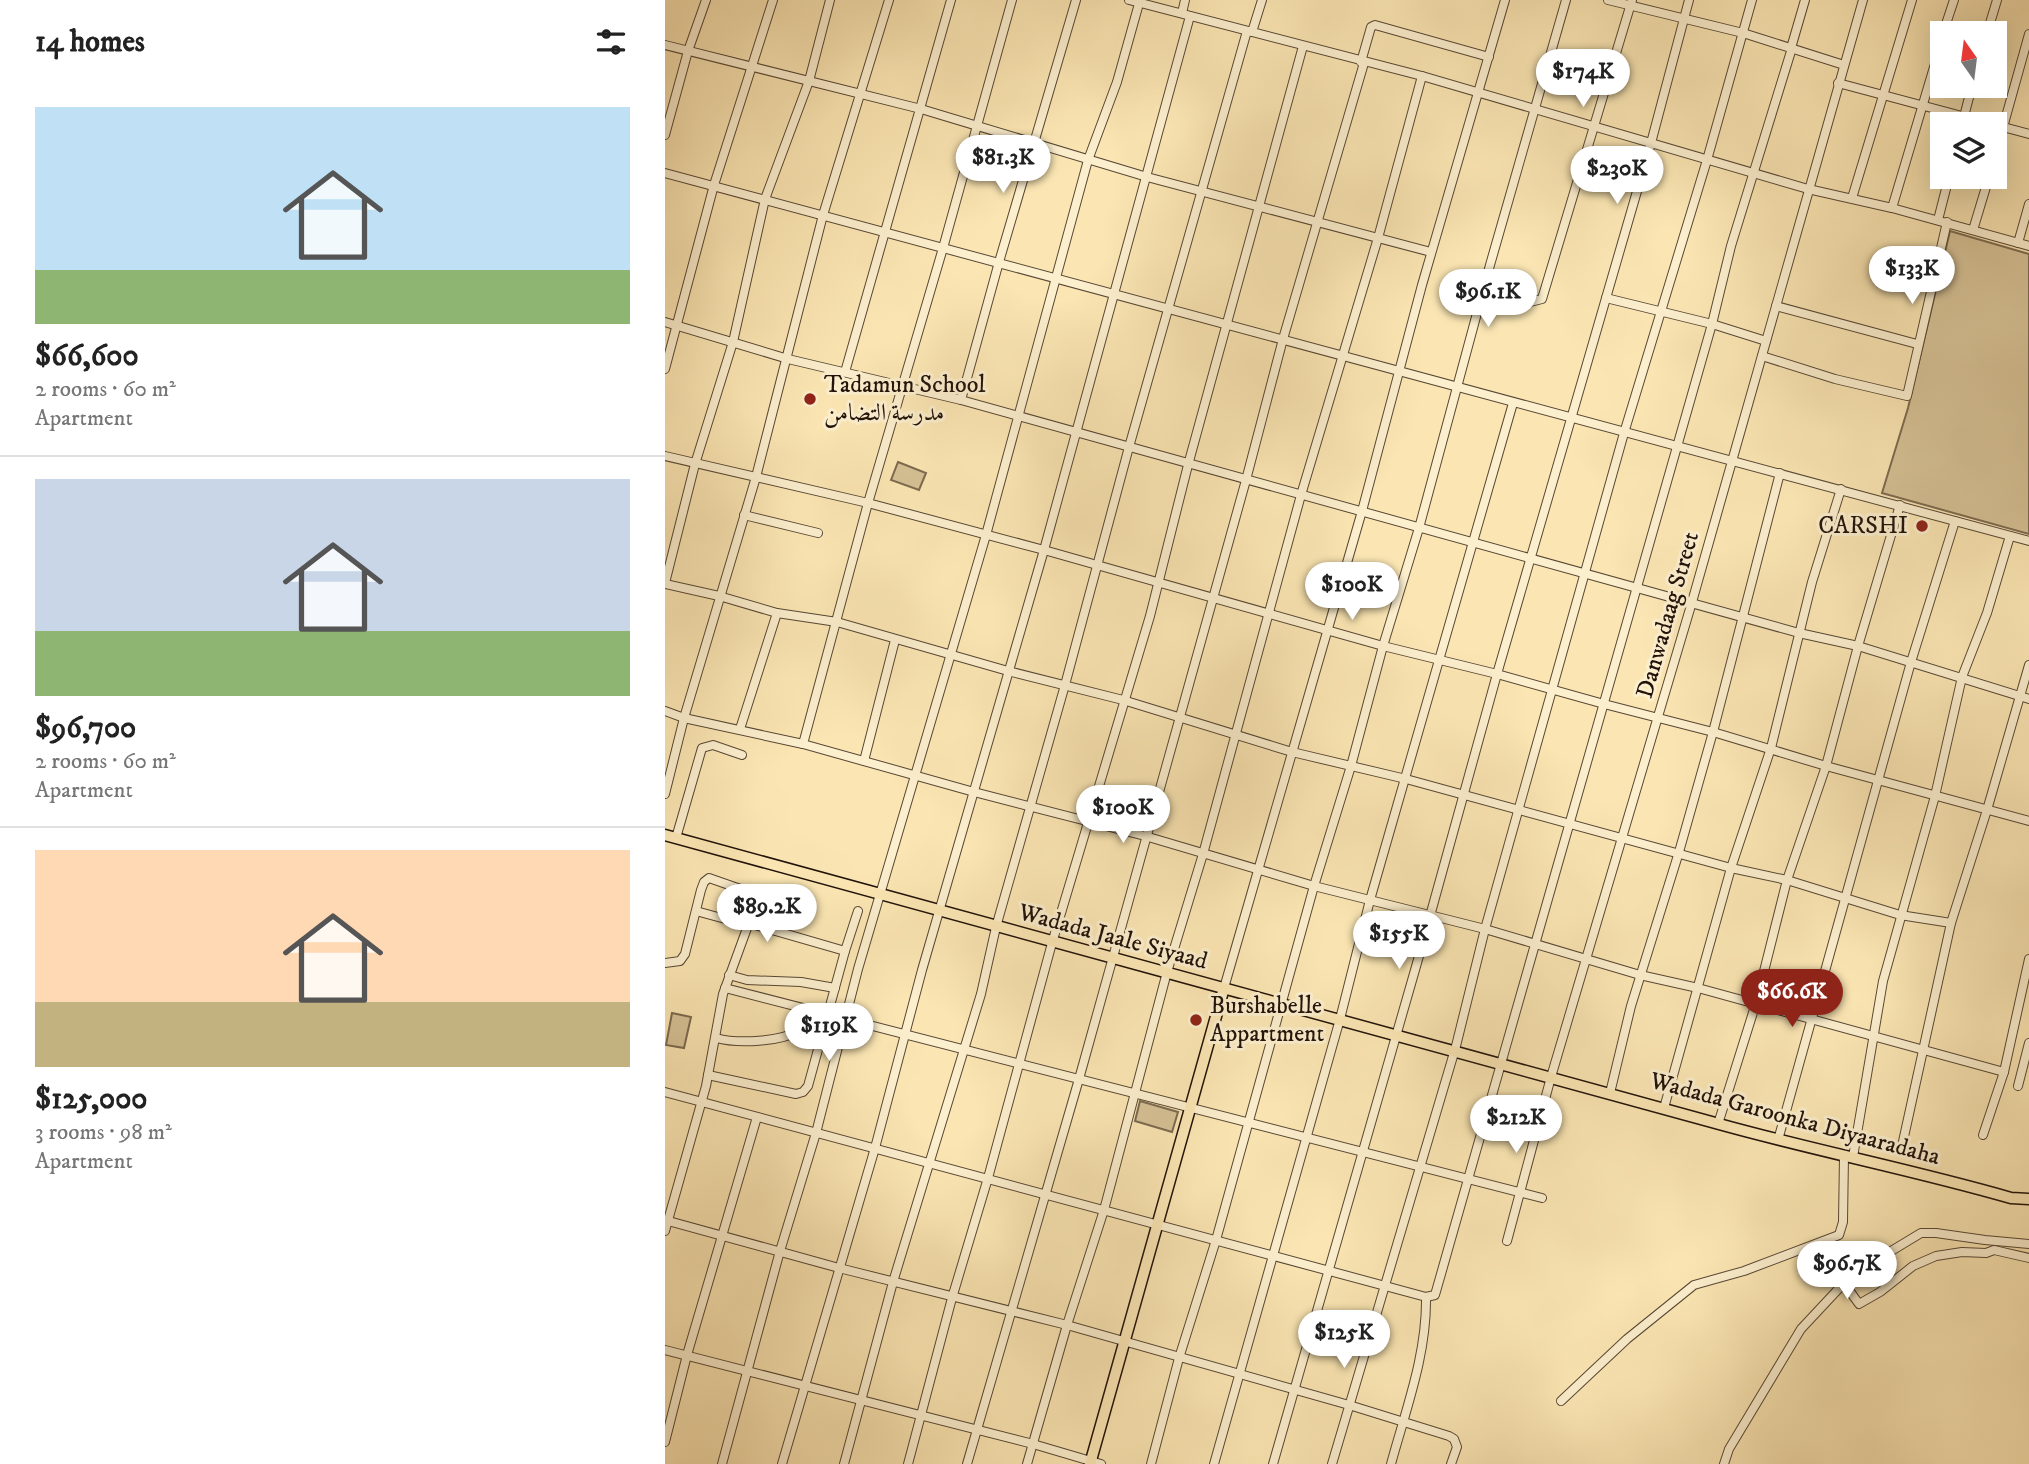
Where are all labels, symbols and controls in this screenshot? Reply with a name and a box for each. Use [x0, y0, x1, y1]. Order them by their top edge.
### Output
north arrow [1930, 21, 2007, 98]
map controls [1930, 21, 2007, 189]
icon: filters [592, 23, 630, 61]
text: 14 homes [35, 24, 145, 61]
pin: $174K [1534, 50, 1632, 109]
text: $174K [1552, 57, 1614, 86]
button: layers [1930, 112, 2007, 189]
pin: $81.3K [946, 136, 1060, 195]
text: $81.3K [972, 143, 1034, 172]
pin: $230K [1568, 146, 1666, 206]
icon: home [270, 152, 396, 278]
text: $230K [1587, 154, 1647, 183]
pin: $133K [1863, 246, 1961, 306]
text: $133K [1885, 254, 1939, 283]
pin: $96.1K [1431, 270, 1545, 329]
text: $96.1K [1455, 277, 1521, 306]
text: $66,600 [35, 338, 139, 375]
place label: Tadamun School مدرسة التضامن [824, 370, 986, 428]
text: 2 rooms · 60 m² [35, 375, 176, 404]
marker: Tadamun School مدرسة التضامن [802, 391, 818, 407]
text: Apartment [35, 404, 133, 433]
place label: CARSHI [1818, 511, 1908, 541]
marker: CARSHI [1914, 518, 1930, 534]
icon: home [270, 524, 396, 650]
street label: Danwadaag Street [1630, 528, 1706, 702]
pin: $100K [1303, 562, 1401, 622]
text: $100K [1321, 570, 1383, 599]
text: $96,700 [35, 710, 136, 747]
text: 2 rooms · 60 m² [35, 747, 176, 776]
text: Apartment [35, 776, 133, 805]
pin: $100K [1074, 786, 1172, 845]
text: $100K [1092, 793, 1154, 822]
pin: $89.2K [710, 884, 824, 944]
text: $89.2K [733, 892, 801, 921]
icon: home [270, 895, 396, 1021]
street label: Wadada Jaale Siyaad [1014, 897, 1211, 977]
pin: $155K [1350, 912, 1448, 971]
text: $155K [1369, 919, 1429, 948]
pin: $66.6K [1735, 970, 1849, 1029]
text: $66.6K [1757, 977, 1827, 1006]
place label: Burshabelle Appartment [1210, 991, 1324, 1049]
pin: $119K [780, 1004, 878, 1063]
text: $119K [800, 1011, 858, 1040]
marker: Burshabelle Appartment [1188, 1012, 1204, 1028]
street label: Wadada Garoonka Diyaaradaha [1646, 1066, 1944, 1172]
text: $125,000 [35, 1081, 147, 1118]
pin: $212K [1467, 1096, 1565, 1155]
text: $212K [1486, 1103, 1546, 1132]
text: 3 rooms · 98 m² [35, 1118, 172, 1147]
text: Apartment [35, 1147, 133, 1176]
pin: $96.7K [1790, 1242, 1904, 1301]
text: $96.7K [1813, 1249, 1881, 1278]
pin: $125K [1295, 1310, 1393, 1370]
text: $125K [1314, 1318, 1374, 1347]

